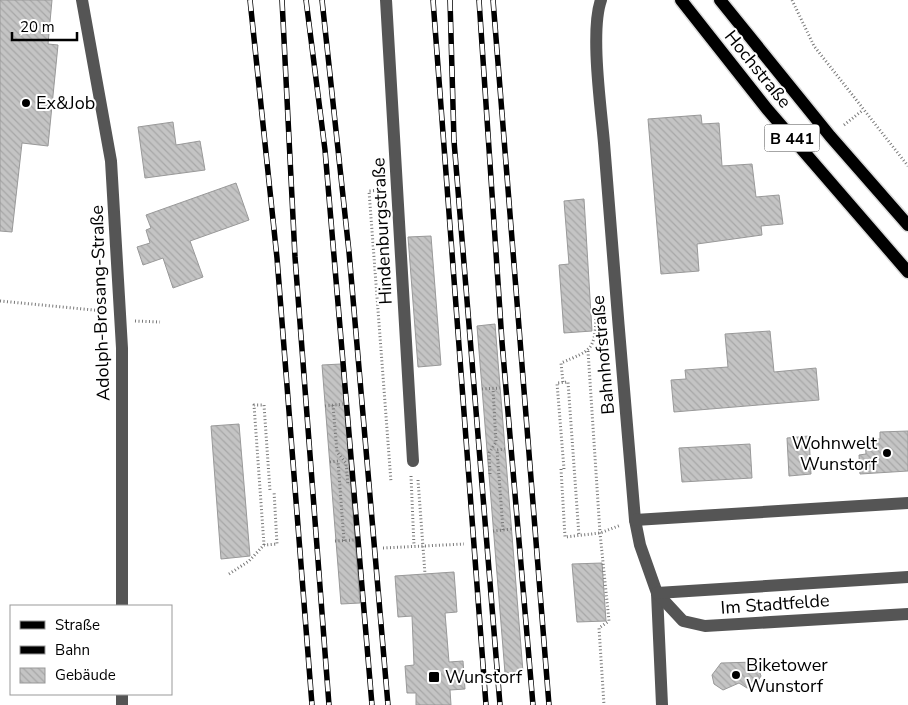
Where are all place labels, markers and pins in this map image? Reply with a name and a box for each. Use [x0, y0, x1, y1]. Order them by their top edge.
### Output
place label: Ex&Job [36, 91, 95, 115]
marker: Ex&Job [20, 97, 32, 109]
place label: Wohnwelt Wunstorf [792, 431, 878, 476]
marker: Wohnwelt Wunstorf [881, 447, 893, 459]
place label: Biketower Wunstorf [746, 653, 828, 698]
place label: Wunstorf [445, 665, 523, 689]
marker: Biketower Wunstorf [730, 669, 742, 681]
marker: Wunstorf [427, 670, 441, 684]

